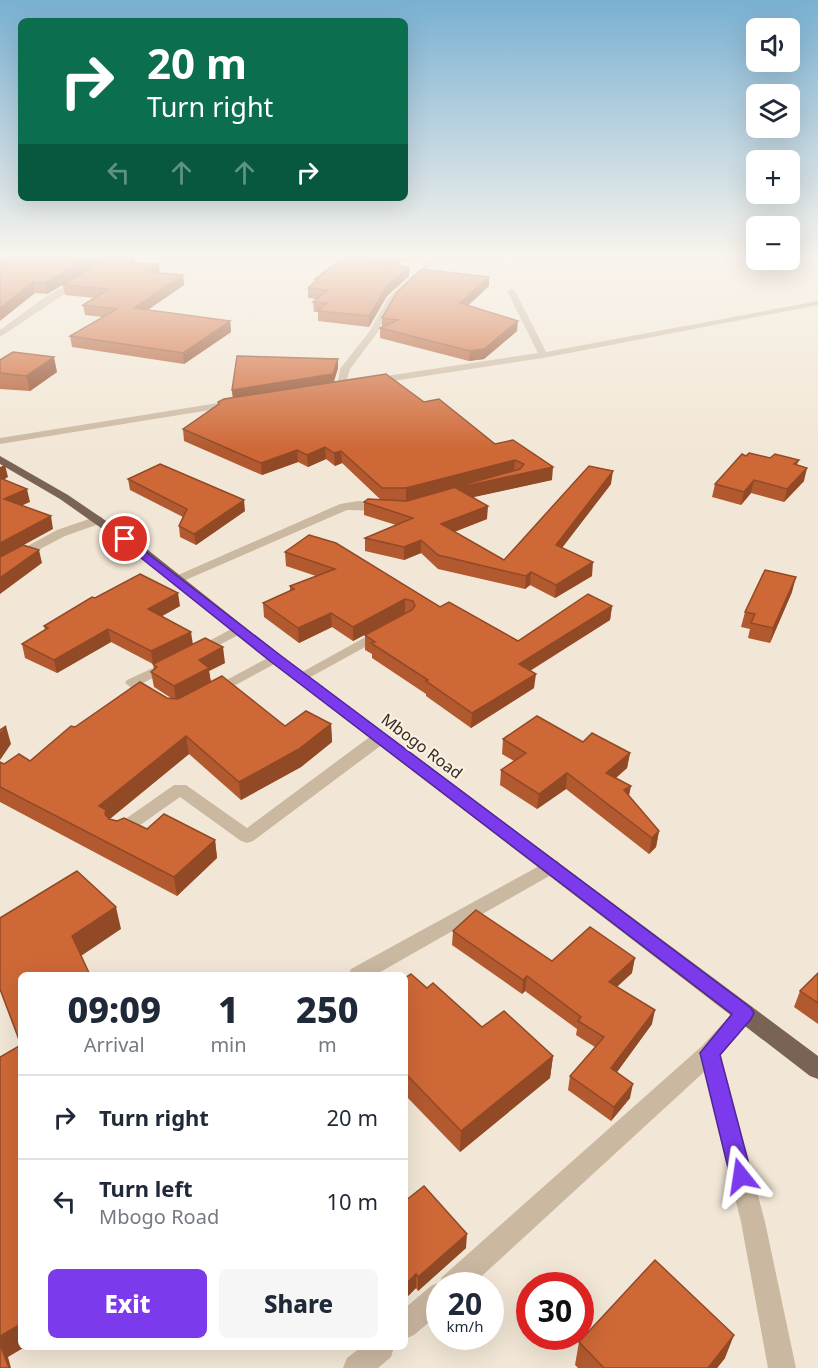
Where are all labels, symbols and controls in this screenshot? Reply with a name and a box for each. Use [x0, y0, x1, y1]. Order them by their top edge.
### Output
map controls [746, 18, 800, 270]
button: sound [746, 18, 800, 72]
text: 20 m [147, 34, 247, 91]
icon: right [48, 42, 126, 120]
button: layers [746, 84, 800, 138]
text: Turn right [147, 88, 273, 125]
button: + [746, 150, 800, 204]
icon: left [102, 156, 135, 189]
icon: ahead [165, 156, 198, 189]
icon: ahead [228, 156, 261, 189]
icon: right [291, 156, 324, 189]
button: − [746, 216, 800, 270]
pin [99, 513, 150, 564]
icon: arrive [108, 522, 141, 555]
street label: Mbogo Road [377, 708, 467, 784]
text: 09:09 [67, 985, 161, 1034]
text: 1 [218, 985, 239, 1034]
text: 250 [296, 985, 359, 1034]
text: Arrival [84, 1031, 145, 1058]
text: min [210, 1031, 247, 1058]
text: m [318, 1031, 337, 1058]
icon: right [48, 1101, 81, 1134]
text: Turn right [99, 1102, 209, 1132]
text: 20 m [327, 1102, 378, 1132]
position arrow [709, 1144, 773, 1208]
text: Turn left [99, 1173, 193, 1203]
icon: left [48, 1185, 81, 1218]
text: 10 m [327, 1186, 378, 1216]
text: Mbogo Road [99, 1203, 219, 1230]
button: Exit [48, 1269, 207, 1338]
button: Share [219, 1269, 378, 1338]
speed limit sign: 30 [516, 1272, 594, 1350]
text: 20 [448, 1283, 482, 1324]
text: km/h [447, 1316, 483, 1336]

